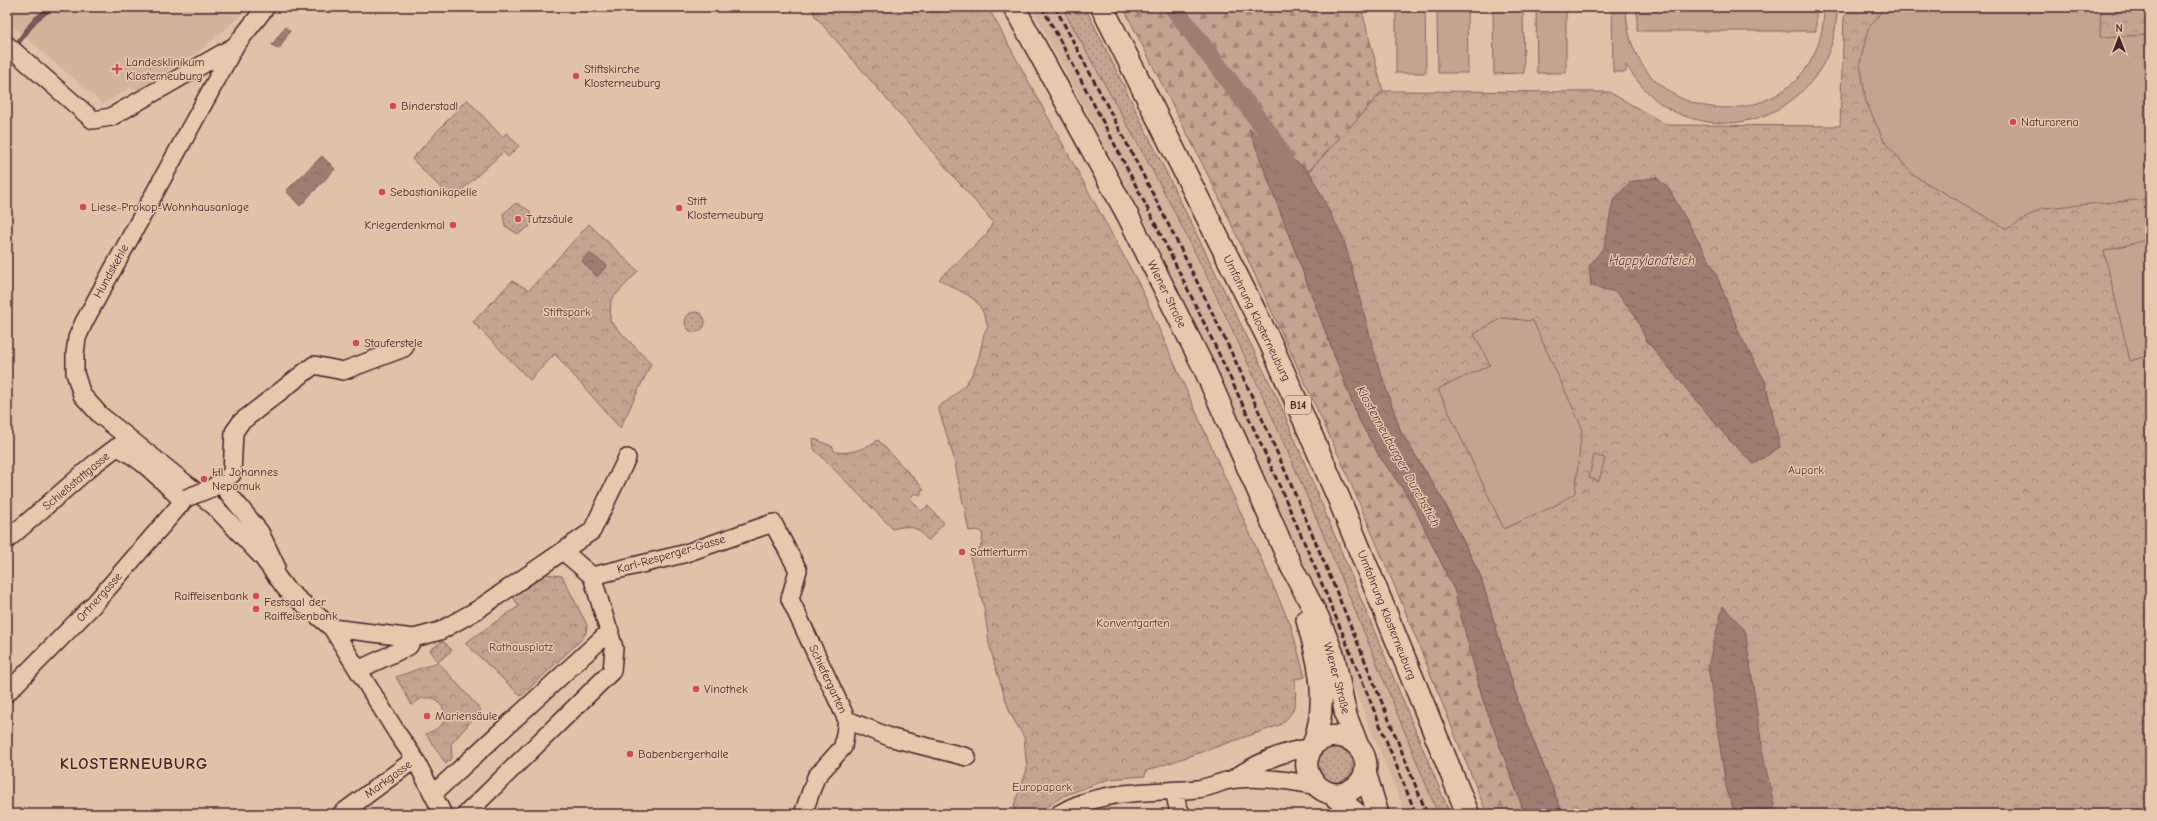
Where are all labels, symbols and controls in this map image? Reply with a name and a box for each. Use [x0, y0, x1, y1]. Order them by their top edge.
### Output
north arrow [2099, 18, 2139, 58]
text: N [2115, 22, 2123, 35]
place label: Landesklinikum Klosterneuburg [126, 55, 204, 83]
place label: Stiftskirche Klosterneuburg [584, 62, 661, 90]
marker: Landesklinikum Klosterneuburg [111, 63, 123, 75]
marker: Stiftskirche Klosterneuburg [571, 71, 581, 81]
place label: Binderstadl [401, 99, 458, 113]
marker: Binderstadl [388, 101, 398, 111]
place label: Naturarena [2021, 115, 2079, 129]
marker: Naturarena [2008, 117, 2018, 127]
place label: Sebastianikapelle [390, 185, 477, 199]
marker: Sebastianikapelle [377, 187, 387, 197]
place label: Stift Klosterneuburg [687, 194, 764, 222]
place label: Liese-Prokop-Wohnhausanlage [91, 200, 249, 214]
marker: Liese-Prokop-Wohnhausanlage [78, 202, 88, 212]
marker: Stift Klosterneuburg [674, 203, 684, 213]
place label: Tutzsäule [526, 212, 573, 226]
marker: Tutzsäule [513, 214, 523, 224]
place label: Kriegerdenkmal [364, 218, 445, 232]
marker: Kriegerdenkmal [448, 220, 458, 230]
street label: Hundskehle [90, 242, 132, 300]
street label: Umfahrung Klosterneuburg [1220, 253, 1294, 383]
water label: Happylandteich [1609, 253, 1695, 268]
street label: Wiener Straße [1145, 258, 1189, 330]
park label: Stiftspark [543, 305, 591, 319]
place label: Stauferstele [364, 336, 423, 350]
marker: Stauferstele [351, 338, 361, 348]
water label: Klosterneuburger Durchstich [1354, 383, 1444, 529]
road number: B14 [1285, 396, 1311, 414]
street label: Schießstattgasse [40, 449, 112, 513]
park label: Aupark [1788, 463, 1824, 477]
place label: Hl. Johannes Nepomuk [212, 465, 278, 493]
marker: Hl. Johannes Nepomuk [199, 474, 209, 484]
street label: Karl-Resperger-Gasse [615, 532, 727, 576]
place label: Sattlerturm [970, 545, 1027, 559]
marker: Sattlerturm [957, 547, 967, 557]
street label: Umfahrung Klosterneuburg [1355, 548, 1419, 682]
street label: Ortnergasse [73, 569, 125, 625]
place label: Raiffeisenbank [174, 589, 248, 603]
marker: Raiffeisenbank [251, 591, 261, 601]
place label: Festsaal der Raiffeisenbank [264, 595, 338, 623]
marker: Festsaal der Raiffeisenbank [251, 604, 261, 614]
park label: Konventgarten [1096, 616, 1170, 630]
park label: Rathausplatz [489, 640, 554, 654]
street label: Wiener Straße [1321, 641, 1353, 715]
street label: Schiefergarten [806, 642, 850, 716]
place label: Vinothek [704, 682, 748, 696]
marker: Vinothek [691, 684, 701, 694]
place label: Mariensäule [435, 709, 497, 723]
marker: Mariensäule [422, 711, 432, 721]
place label: Babenbergerhalle [638, 747, 729, 761]
marker: Babenbergerhalle [625, 749, 635, 759]
district label: KLOSTERNEUBURG [60, 755, 208, 773]
street label: Markgasse [362, 757, 414, 801]
park label: Europapark [1012, 780, 1072, 794]

